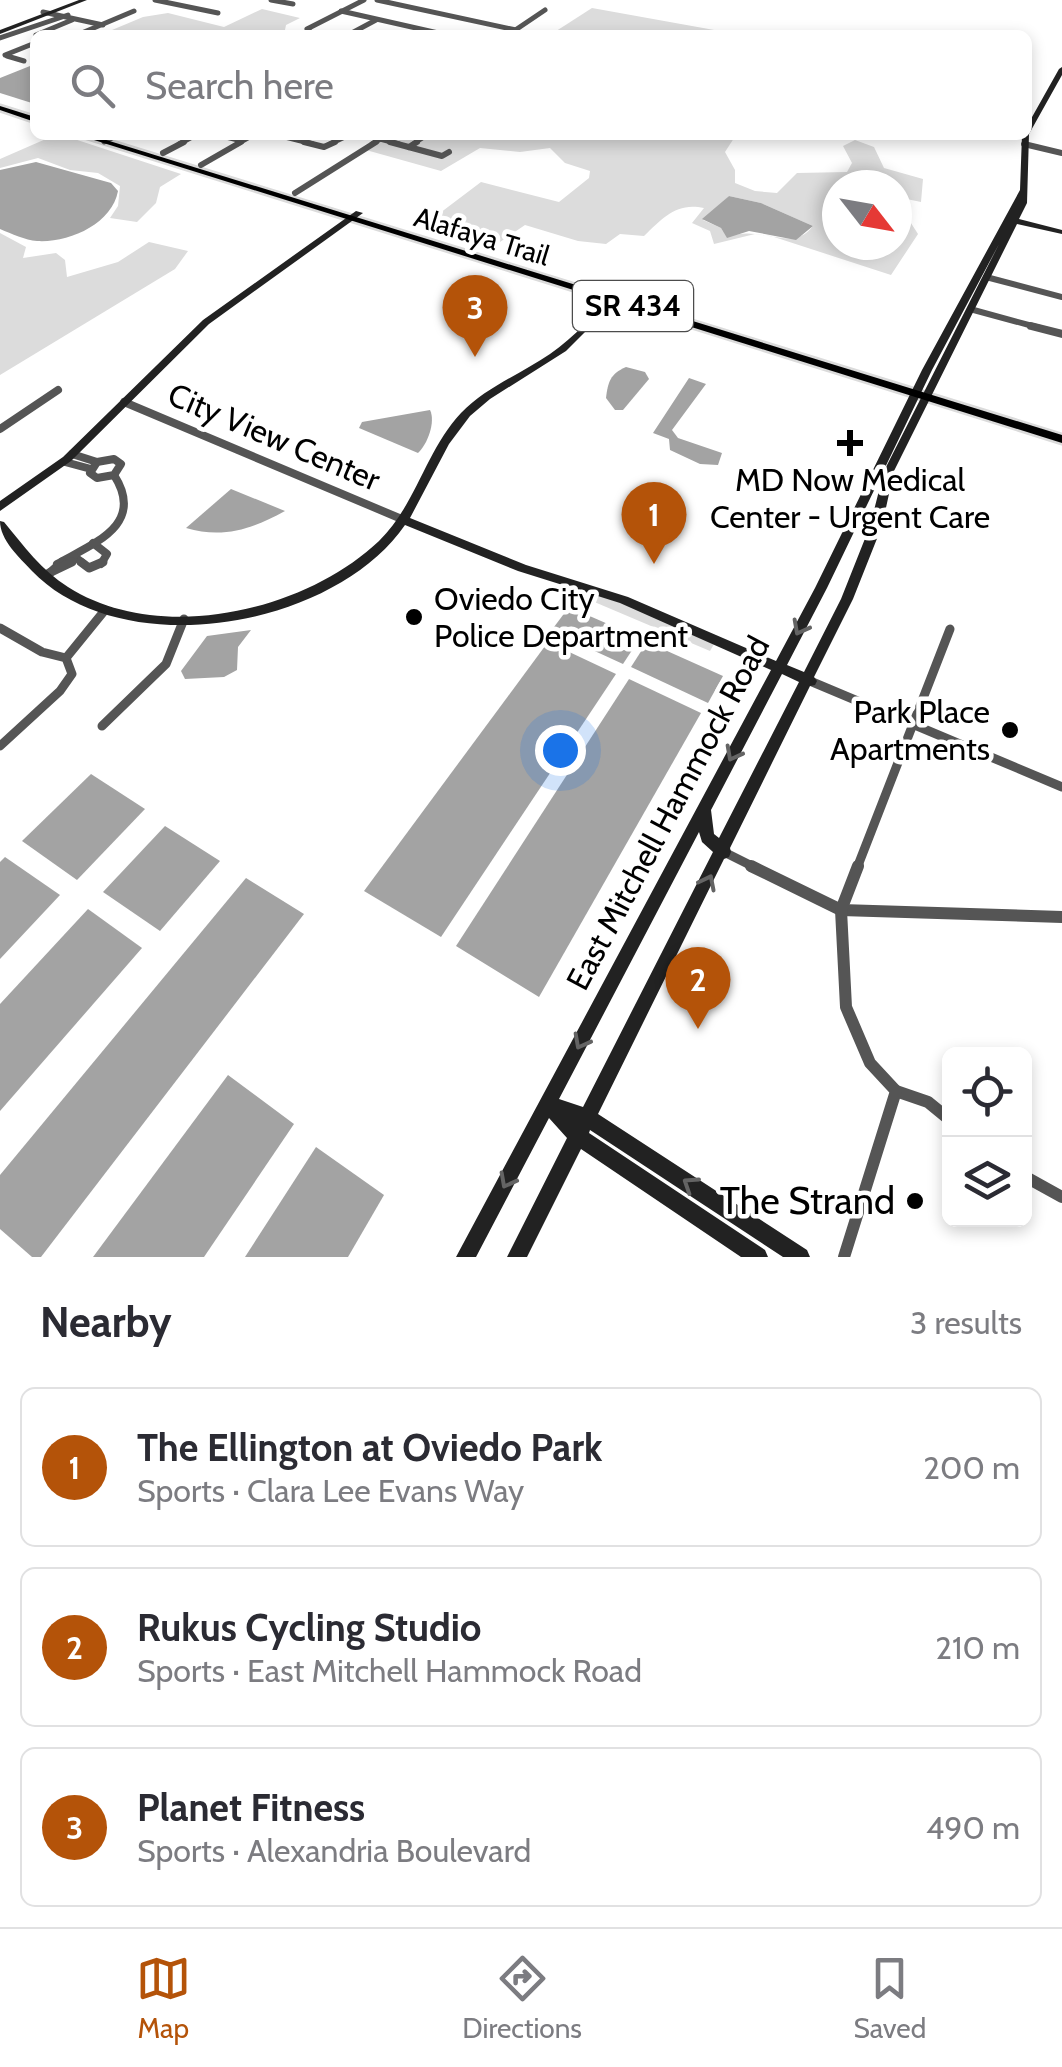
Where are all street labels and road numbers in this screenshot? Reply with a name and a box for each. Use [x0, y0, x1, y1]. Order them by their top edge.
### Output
street label: Alafaya Trail [410, 199, 554, 273]
road number: SR 434 [573, 281, 693, 331]
street label: City View Center [162, 374, 387, 499]
street label: East Mitchell Hammock Road [558, 629, 777, 996]

